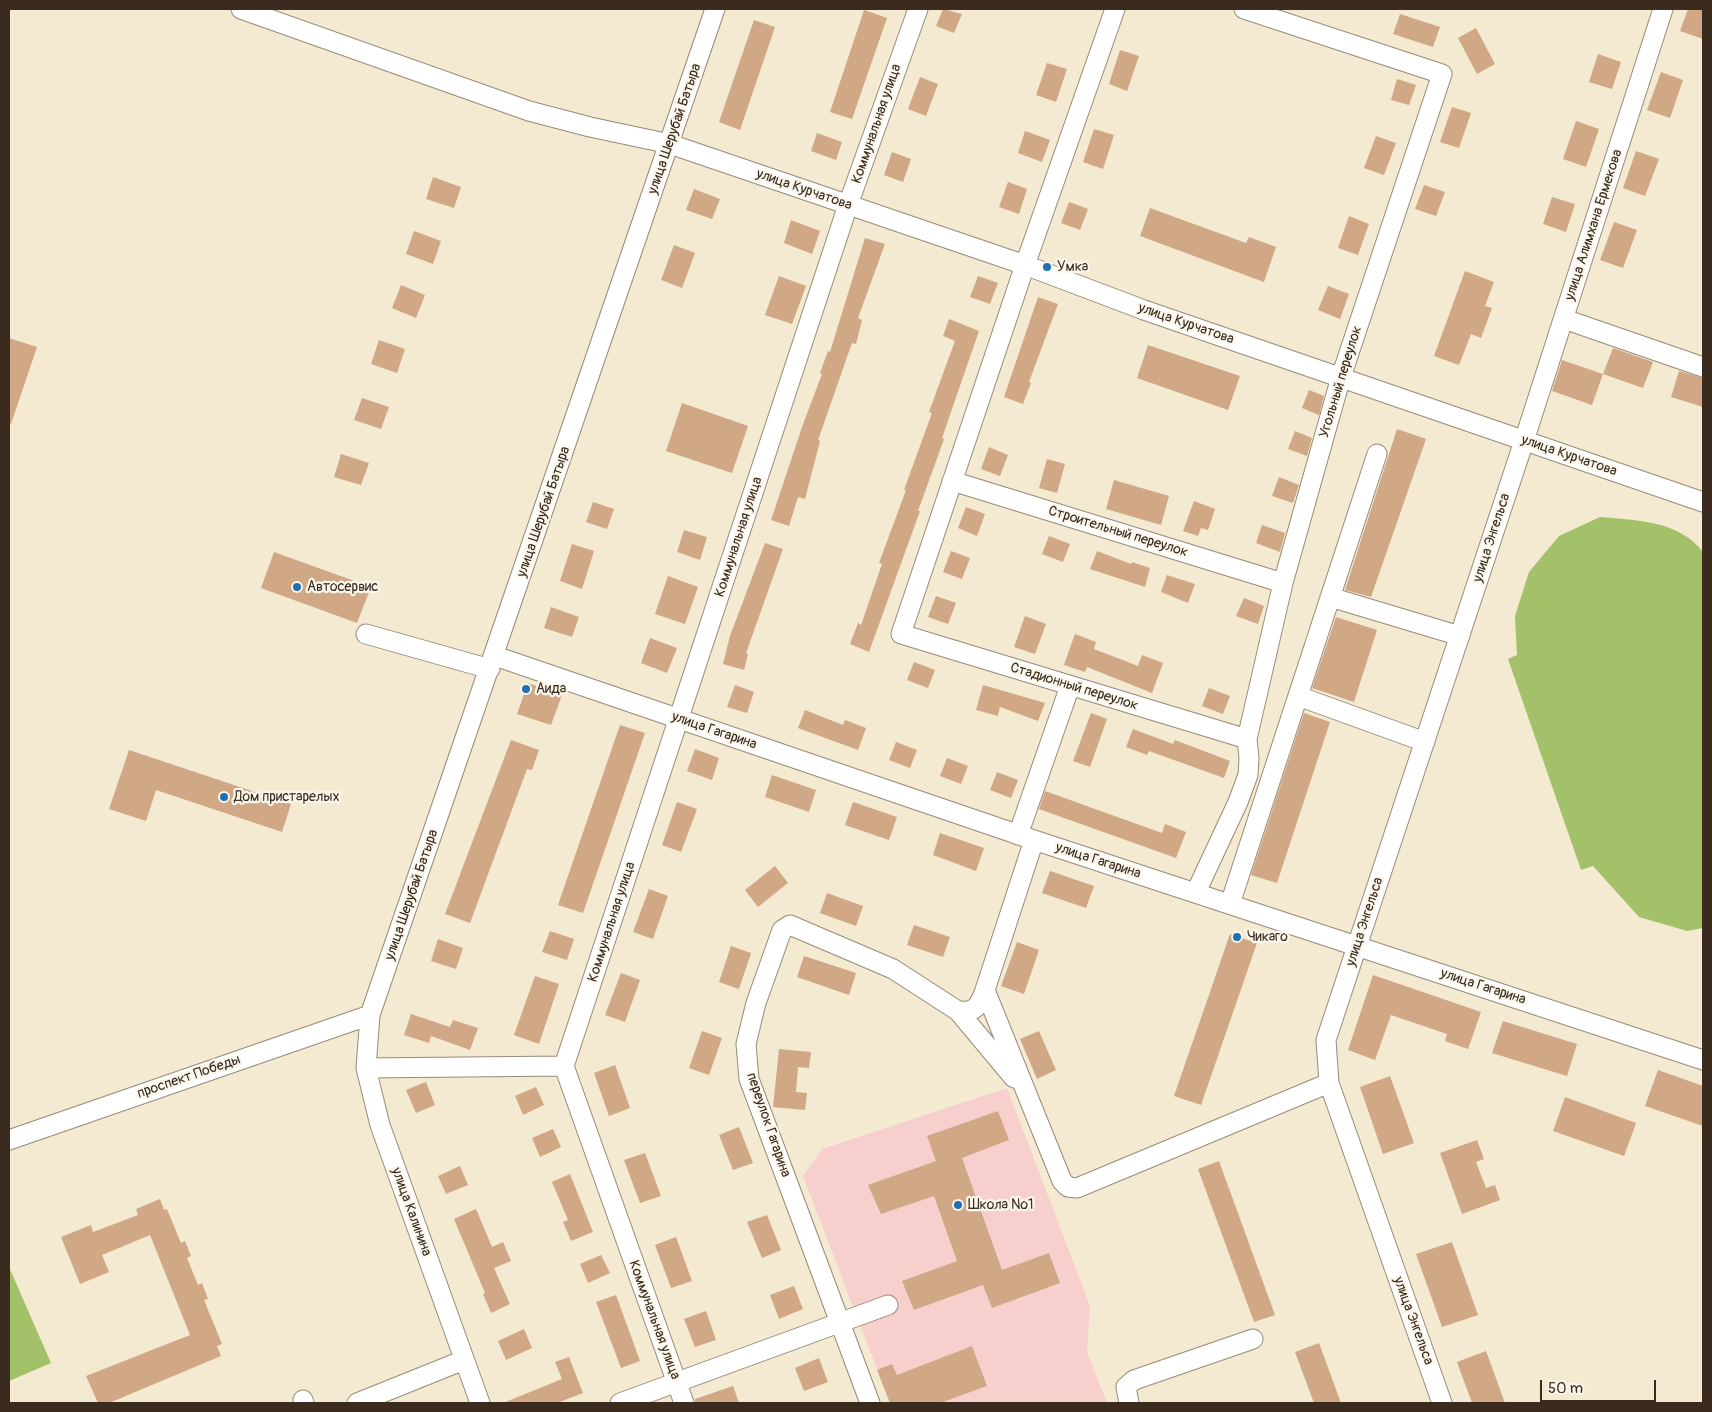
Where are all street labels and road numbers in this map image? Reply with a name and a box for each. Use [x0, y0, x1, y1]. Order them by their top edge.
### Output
street label: улица Шерубай Батыра [645, 61, 705, 197]
street label: Коммунальная улица [849, 62, 905, 186]
street label: улица Алимхана Ермекова [1562, 147, 1626, 303]
street label: улица Курчатова [754, 166, 854, 214]
street label: улица Курчатова [1136, 300, 1236, 348]
street label: Угольный переулок [1316, 324, 1366, 440]
street label: улица Курчатова [1519, 432, 1619, 480]
street label: улица Шерубай Батыра [514, 444, 574, 580]
street label: Коммунальная улица [712, 475, 766, 599]
street label: улица Энгельса [1470, 491, 1514, 585]
street label: Строительный переулок [1046, 503, 1190, 561]
street label: Стадионный переулок [1008, 660, 1140, 714]
street label: улица Гагарина [669, 709, 759, 753]
street label: улица Шерубай Батыра [382, 827, 442, 963]
street label: улица Гагарина [1053, 839, 1143, 883]
street label: Коммунальная улица [585, 860, 639, 984]
street label: улица Энгельса [1343, 875, 1387, 969]
street label: улица Гагарина [1438, 965, 1528, 1009]
street label: проспект Победы [135, 1051, 243, 1103]
street label: переулок Гагарина [742, 1071, 794, 1179]
street label: улица Калинина [387, 1166, 435, 1258]
street label: Коммунальная улица [625, 1258, 683, 1382]
street label: улица Энгельса [1389, 1275, 1437, 1367]

